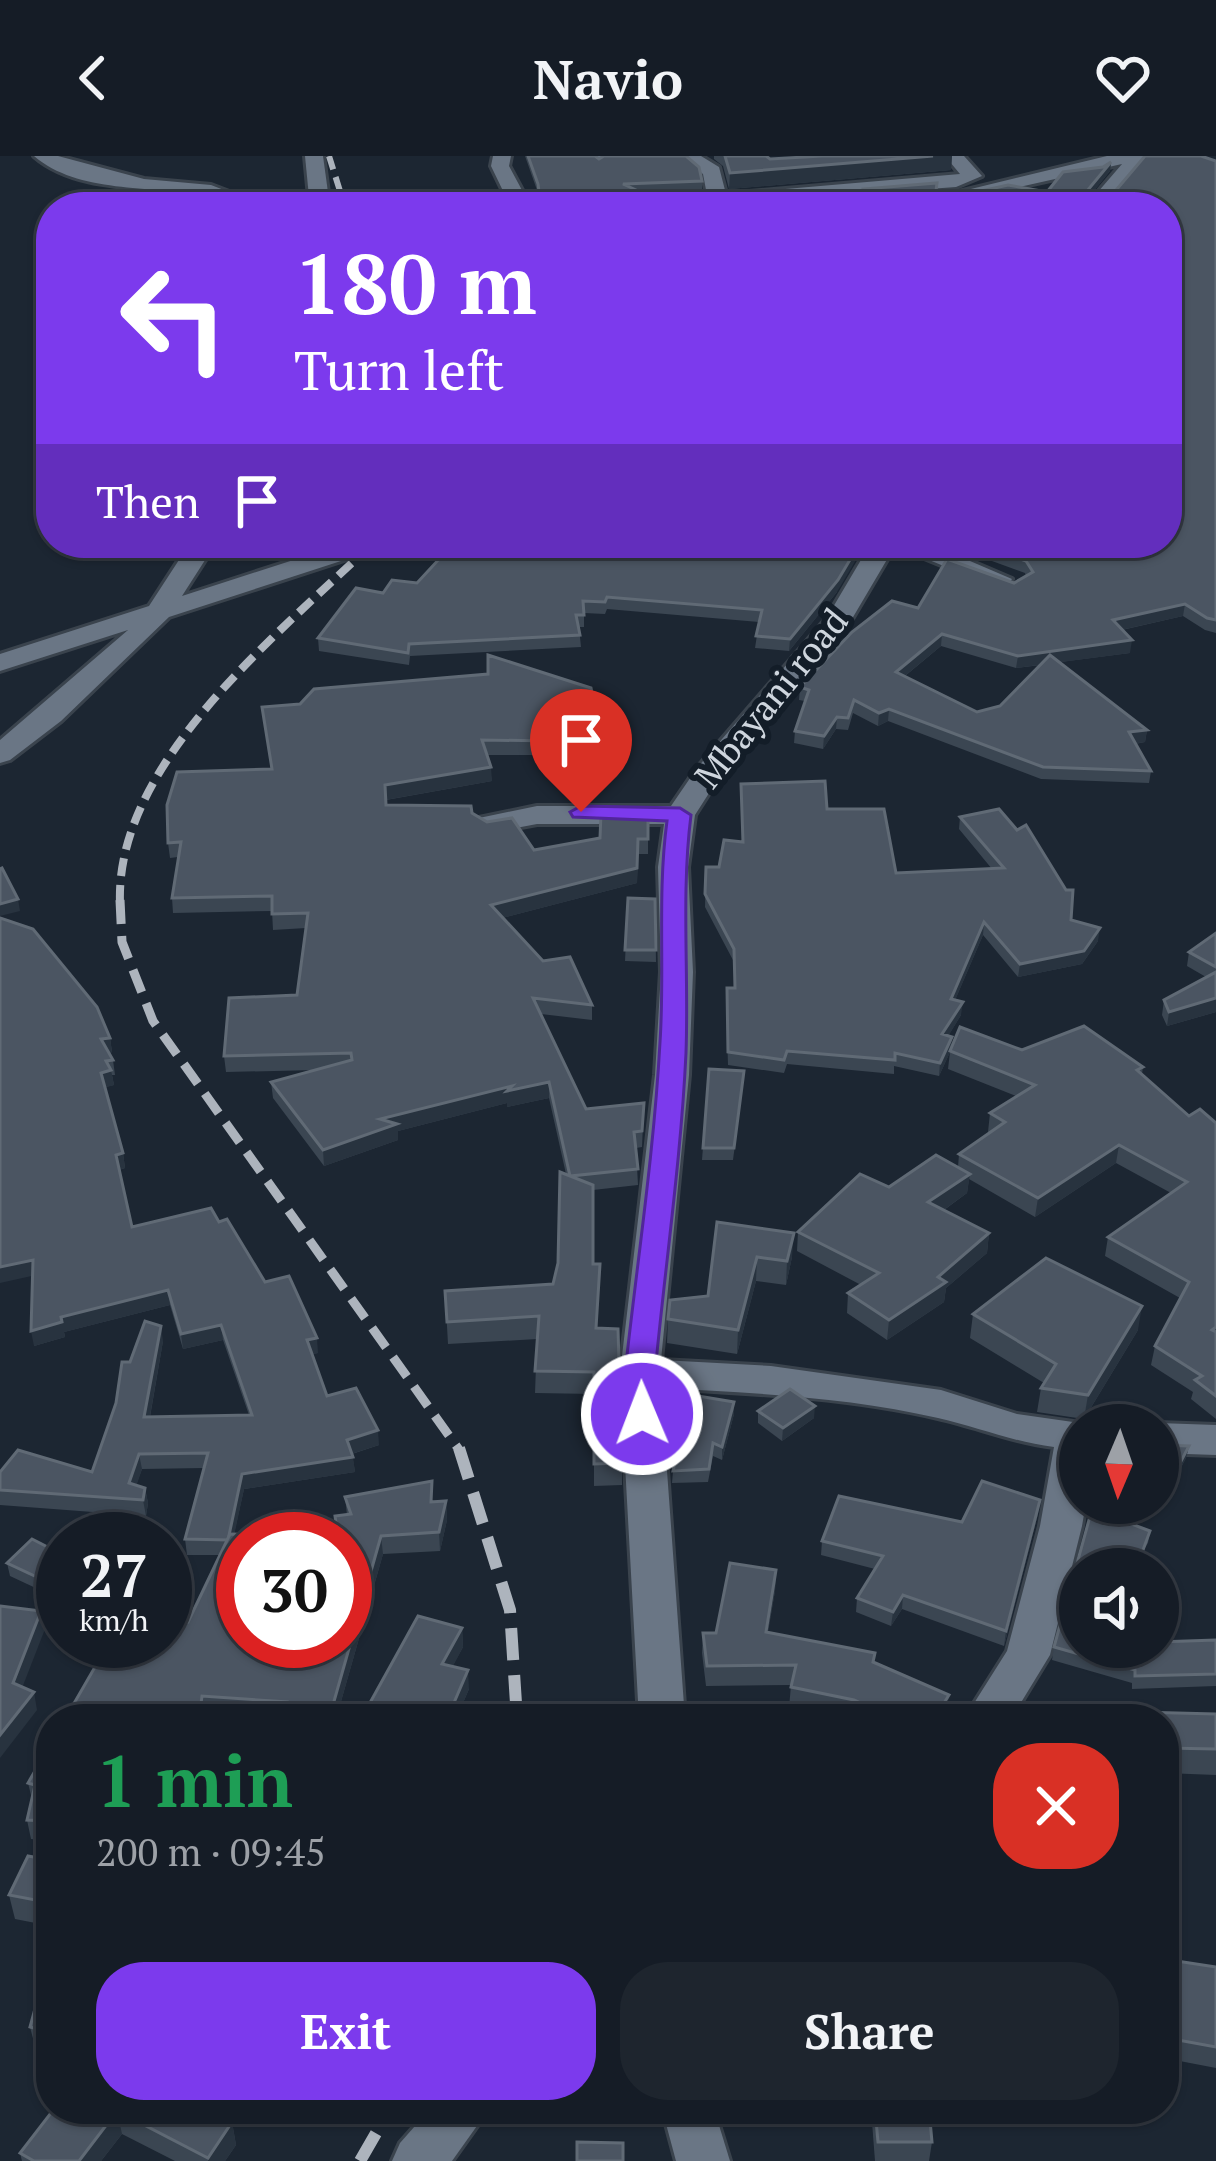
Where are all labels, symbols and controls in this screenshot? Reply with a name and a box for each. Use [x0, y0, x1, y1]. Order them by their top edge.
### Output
text: Navio [533, 43, 683, 114]
icon: back [60, 45, 126, 111]
icon: heart [1090, 45, 1156, 111]
text: 180 m [294, 227, 537, 338]
icon: left [96, 240, 252, 396]
text: Turn left [294, 334, 504, 405]
icon: arrive [224, 468, 290, 534]
text: Then [96, 471, 200, 531]
street label: Mbayani road [684, 598, 858, 797]
pin [530, 689, 632, 812]
icon: arrive [548, 707, 614, 773]
position arrow [579, 1351, 705, 1477]
north arrow [1059, 1404, 1179, 1524]
map controls [1059, 1404, 1179, 1668]
speed limit sign: 30 [216, 1512, 372, 1668]
text: 27 [80, 1535, 148, 1614]
button: sound [1059, 1548, 1179, 1668]
text: km/h [79, 1600, 149, 1640]
text: 1 min [96, 1732, 293, 1828]
button: close [993, 1743, 1119, 1869]
text: 200 m · 09:45 [96, 1825, 326, 1877]
button: Exit [96, 1962, 596, 2100]
button: Share [620, 1962, 1119, 2100]

